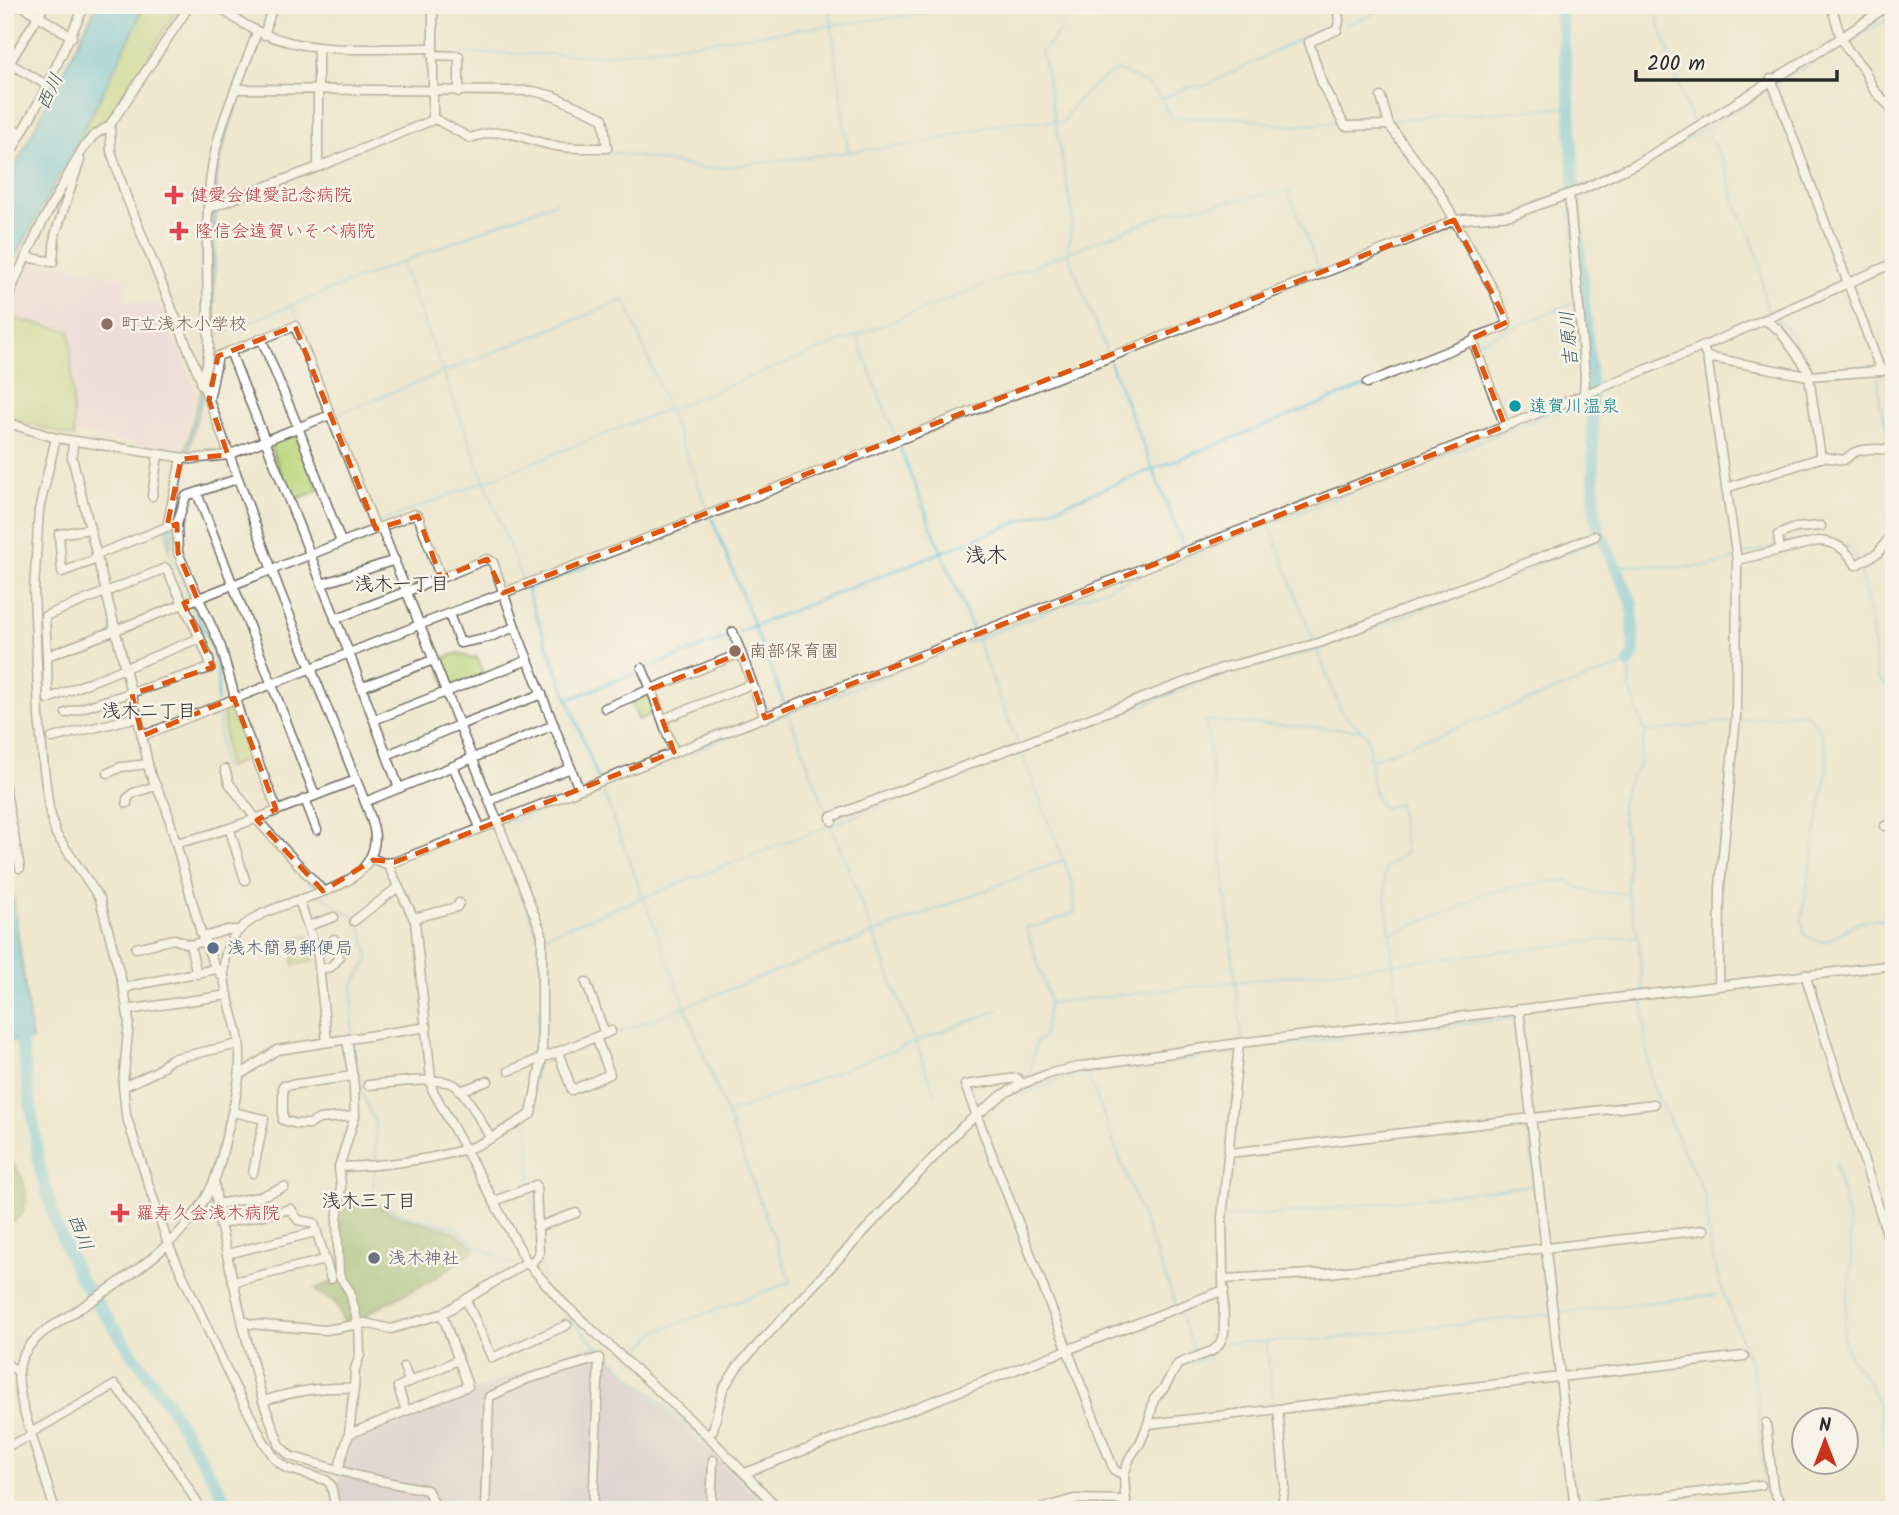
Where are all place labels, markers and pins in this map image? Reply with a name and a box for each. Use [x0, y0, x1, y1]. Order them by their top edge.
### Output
place label: 健愛会健愛記念病院 [190, 182, 352, 211]
marker: 健愛会健愛記念病院 [164, 185, 184, 205]
place label: 隆信会遠賀いそべ病院 [195, 218, 375, 247]
marker: 隆信会遠賀いそべ病院 [169, 221, 189, 241]
place label: 町立浅木小学校 [121, 311, 247, 340]
marker: 町立浅木小学校 [99, 316, 115, 332]
place label: 遠賀川温泉 [1529, 393, 1619, 422]
marker: 遠賀川温泉 [1507, 398, 1523, 414]
place label: 南部保育園 [749, 638, 839, 667]
marker: 南部保育園 [727, 643, 743, 659]
place label: 浅木簡易郵便局 [227, 935, 353, 964]
marker: 浅木簡易郵便局 [205, 940, 221, 956]
place label: 羅寿久会浅木病院 [136, 1200, 280, 1229]
marker: 羅寿久会浅木病院 [110, 1203, 130, 1223]
place label: 浅木神社 [388, 1245, 460, 1274]
marker: 浅木神社 [366, 1250, 382, 1266]

